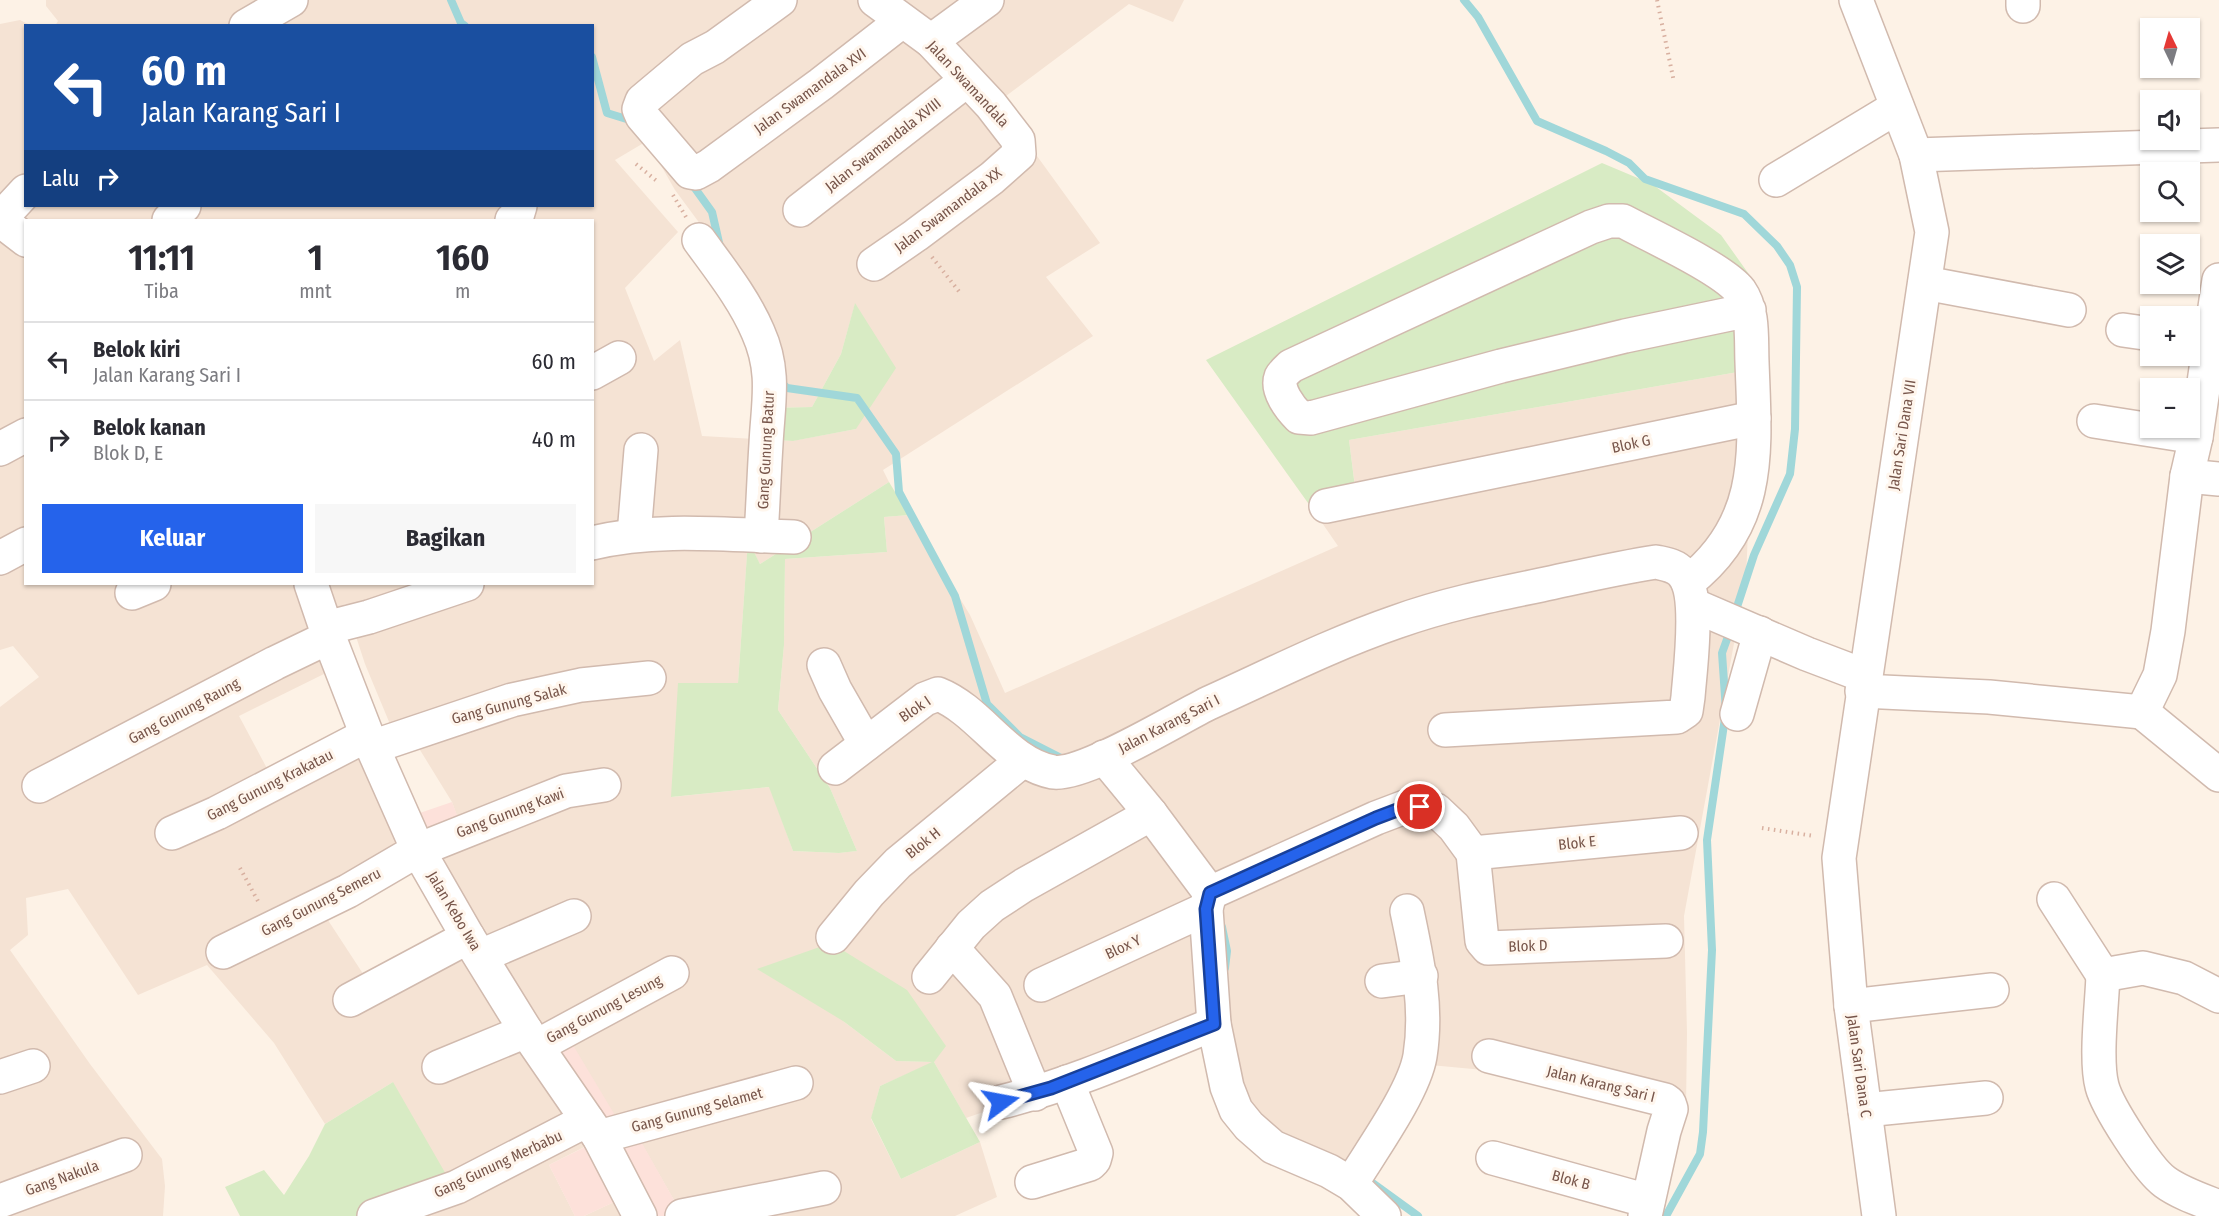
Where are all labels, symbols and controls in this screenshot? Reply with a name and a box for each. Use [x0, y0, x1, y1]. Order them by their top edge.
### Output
north arrow [2140, 18, 2200, 78]
map controls [2140, 18, 2200, 438]
street label: Jalan Swamandala [923, 37, 1013, 131]
street label: Jalan Swamandala XVI [750, 44, 870, 138]
text: 60 m [141, 46, 227, 96]
icon: left [42, 48, 120, 126]
button: sound [2140, 90, 2200, 150]
street label: Jalan Swamandala XVIII [822, 94, 944, 196]
text: Jalan Karang Sari I [141, 97, 341, 129]
icon: right [91, 162, 124, 195]
button: search [2140, 162, 2200, 222]
street label: Jalan Swamandala XX [891, 163, 1006, 256]
text: Lalu [42, 165, 79, 192]
button: layers [2140, 234, 2200, 294]
text: 11:11 [128, 236, 195, 280]
text: 1 [308, 236, 323, 280]
text: 160 [436, 236, 490, 280]
text: Tiba [144, 279, 179, 303]
text: mnt [299, 279, 332, 303]
text: m [455, 279, 471, 303]
button: + [2140, 306, 2200, 366]
text: Belok kiri [93, 336, 181, 363]
icon: left [42, 345, 75, 378]
text: 60 m [532, 348, 576, 375]
text: Jalan Karang Sari I [93, 363, 241, 387]
button: − [2140, 378, 2200, 438]
street label: Jalan Sari Dana VII [1884, 379, 1920, 491]
street label: Gang Gunung Batur [754, 390, 778, 510]
text: Belok kanan [93, 414, 206, 441]
icon: right [42, 423, 75, 456]
text: 40 m [532, 426, 576, 453]
street label: Blok G [1610, 431, 1652, 457]
text: Blok D, E [93, 441, 163, 465]
button: Keluar [42, 504, 303, 573]
button: Bagikan [315, 504, 576, 573]
street label: Gang Gunung Raung [125, 674, 243, 748]
street label: Gang Gunung Salak [450, 680, 568, 728]
street label: Jalan Karang Sari I [1115, 691, 1223, 757]
street label: Blok I [896, 692, 934, 726]
street label: Gang Gunung Krakatau [204, 745, 336, 825]
pin [1394, 781, 1445, 832]
street label: Gang Gunung Kawi [454, 784, 566, 842]
icon: arrive [1403, 790, 1436, 823]
street label: Blok H [902, 824, 944, 862]
street label: Blok E [1557, 832, 1597, 854]
street label: Gang Gunung Semeru [258, 864, 384, 940]
street label: Jalan Kebo Iwa [423, 868, 485, 954]
street label: Blox Y [1102, 931, 1144, 963]
street label: Blok D [1508, 936, 1548, 956]
street label: Gang Gunung Lesung [543, 971, 665, 1047]
street label: Jalan Sari Dana C [1843, 1013, 1875, 1119]
street label: Jalan Karang Sari I [1545, 1062, 1657, 1106]
position arrow [969, 1070, 1033, 1134]
street label: Gang Gunung Selamet [629, 1084, 765, 1136]
street label: Gang Gunung Merbabu [431, 1126, 565, 1202]
street label: Gang Nakula [23, 1156, 101, 1200]
street label: Blok B [1550, 1166, 1592, 1194]

